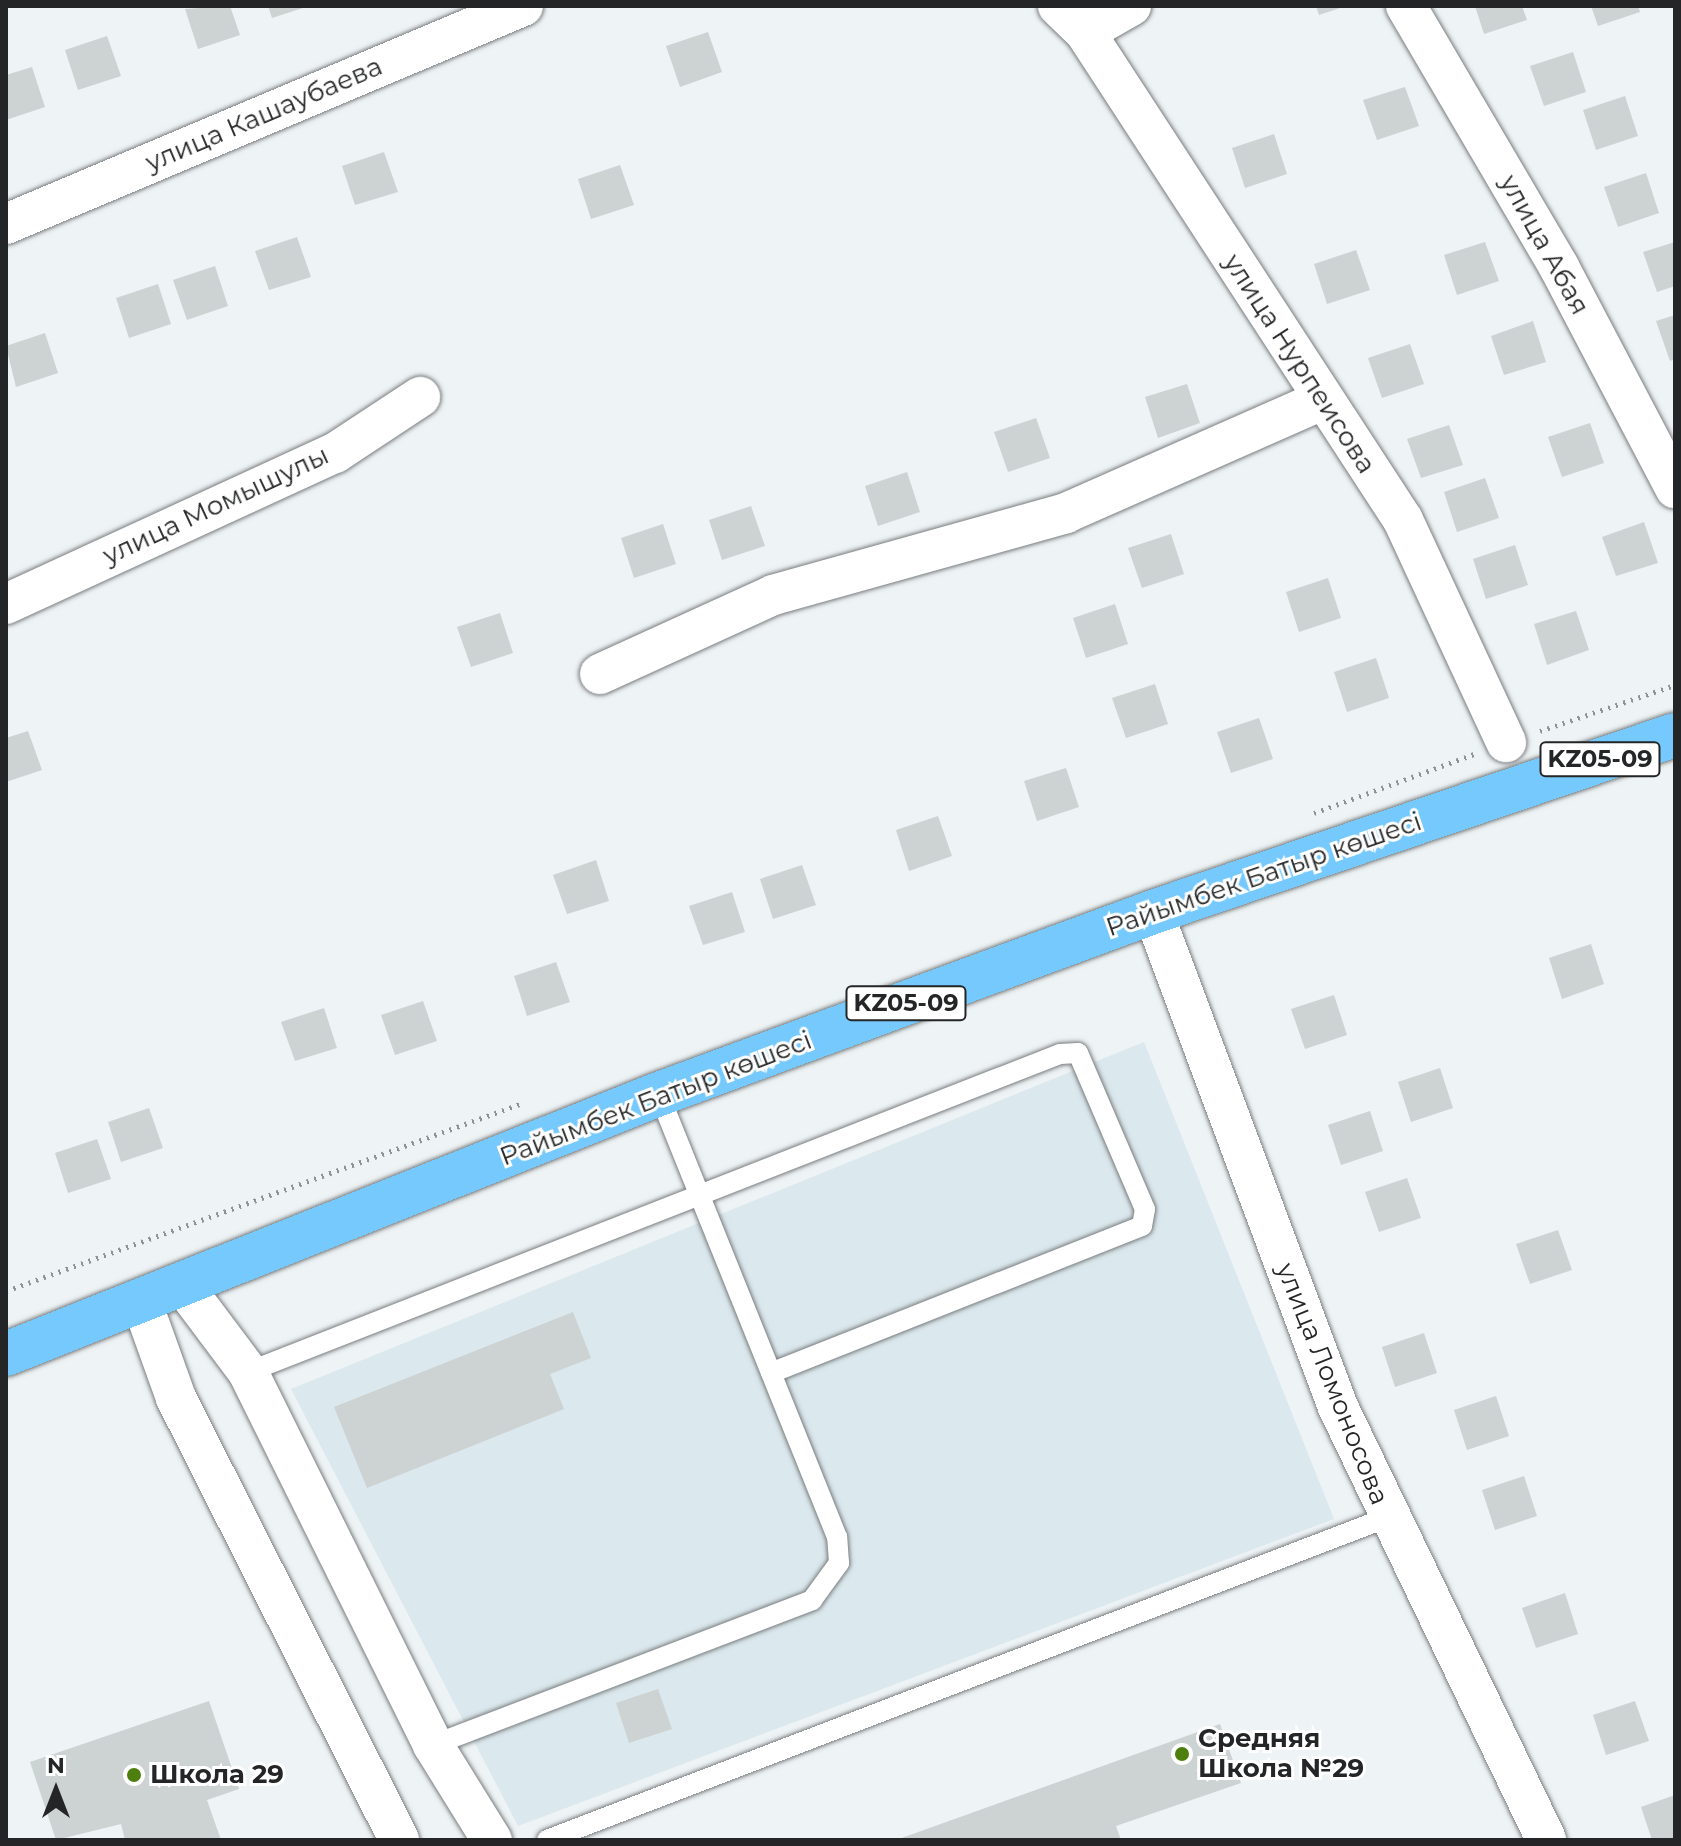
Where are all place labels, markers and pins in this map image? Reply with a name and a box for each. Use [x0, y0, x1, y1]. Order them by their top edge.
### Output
place label: Средняя Школа №29 [1198, 1723, 1364, 1784]
marker: Средняя Школа №29 [1173, 1745, 1191, 1763]
place label: Школа 29 [150, 1759, 284, 1791]
marker: Школа 29 [125, 1766, 143, 1784]

